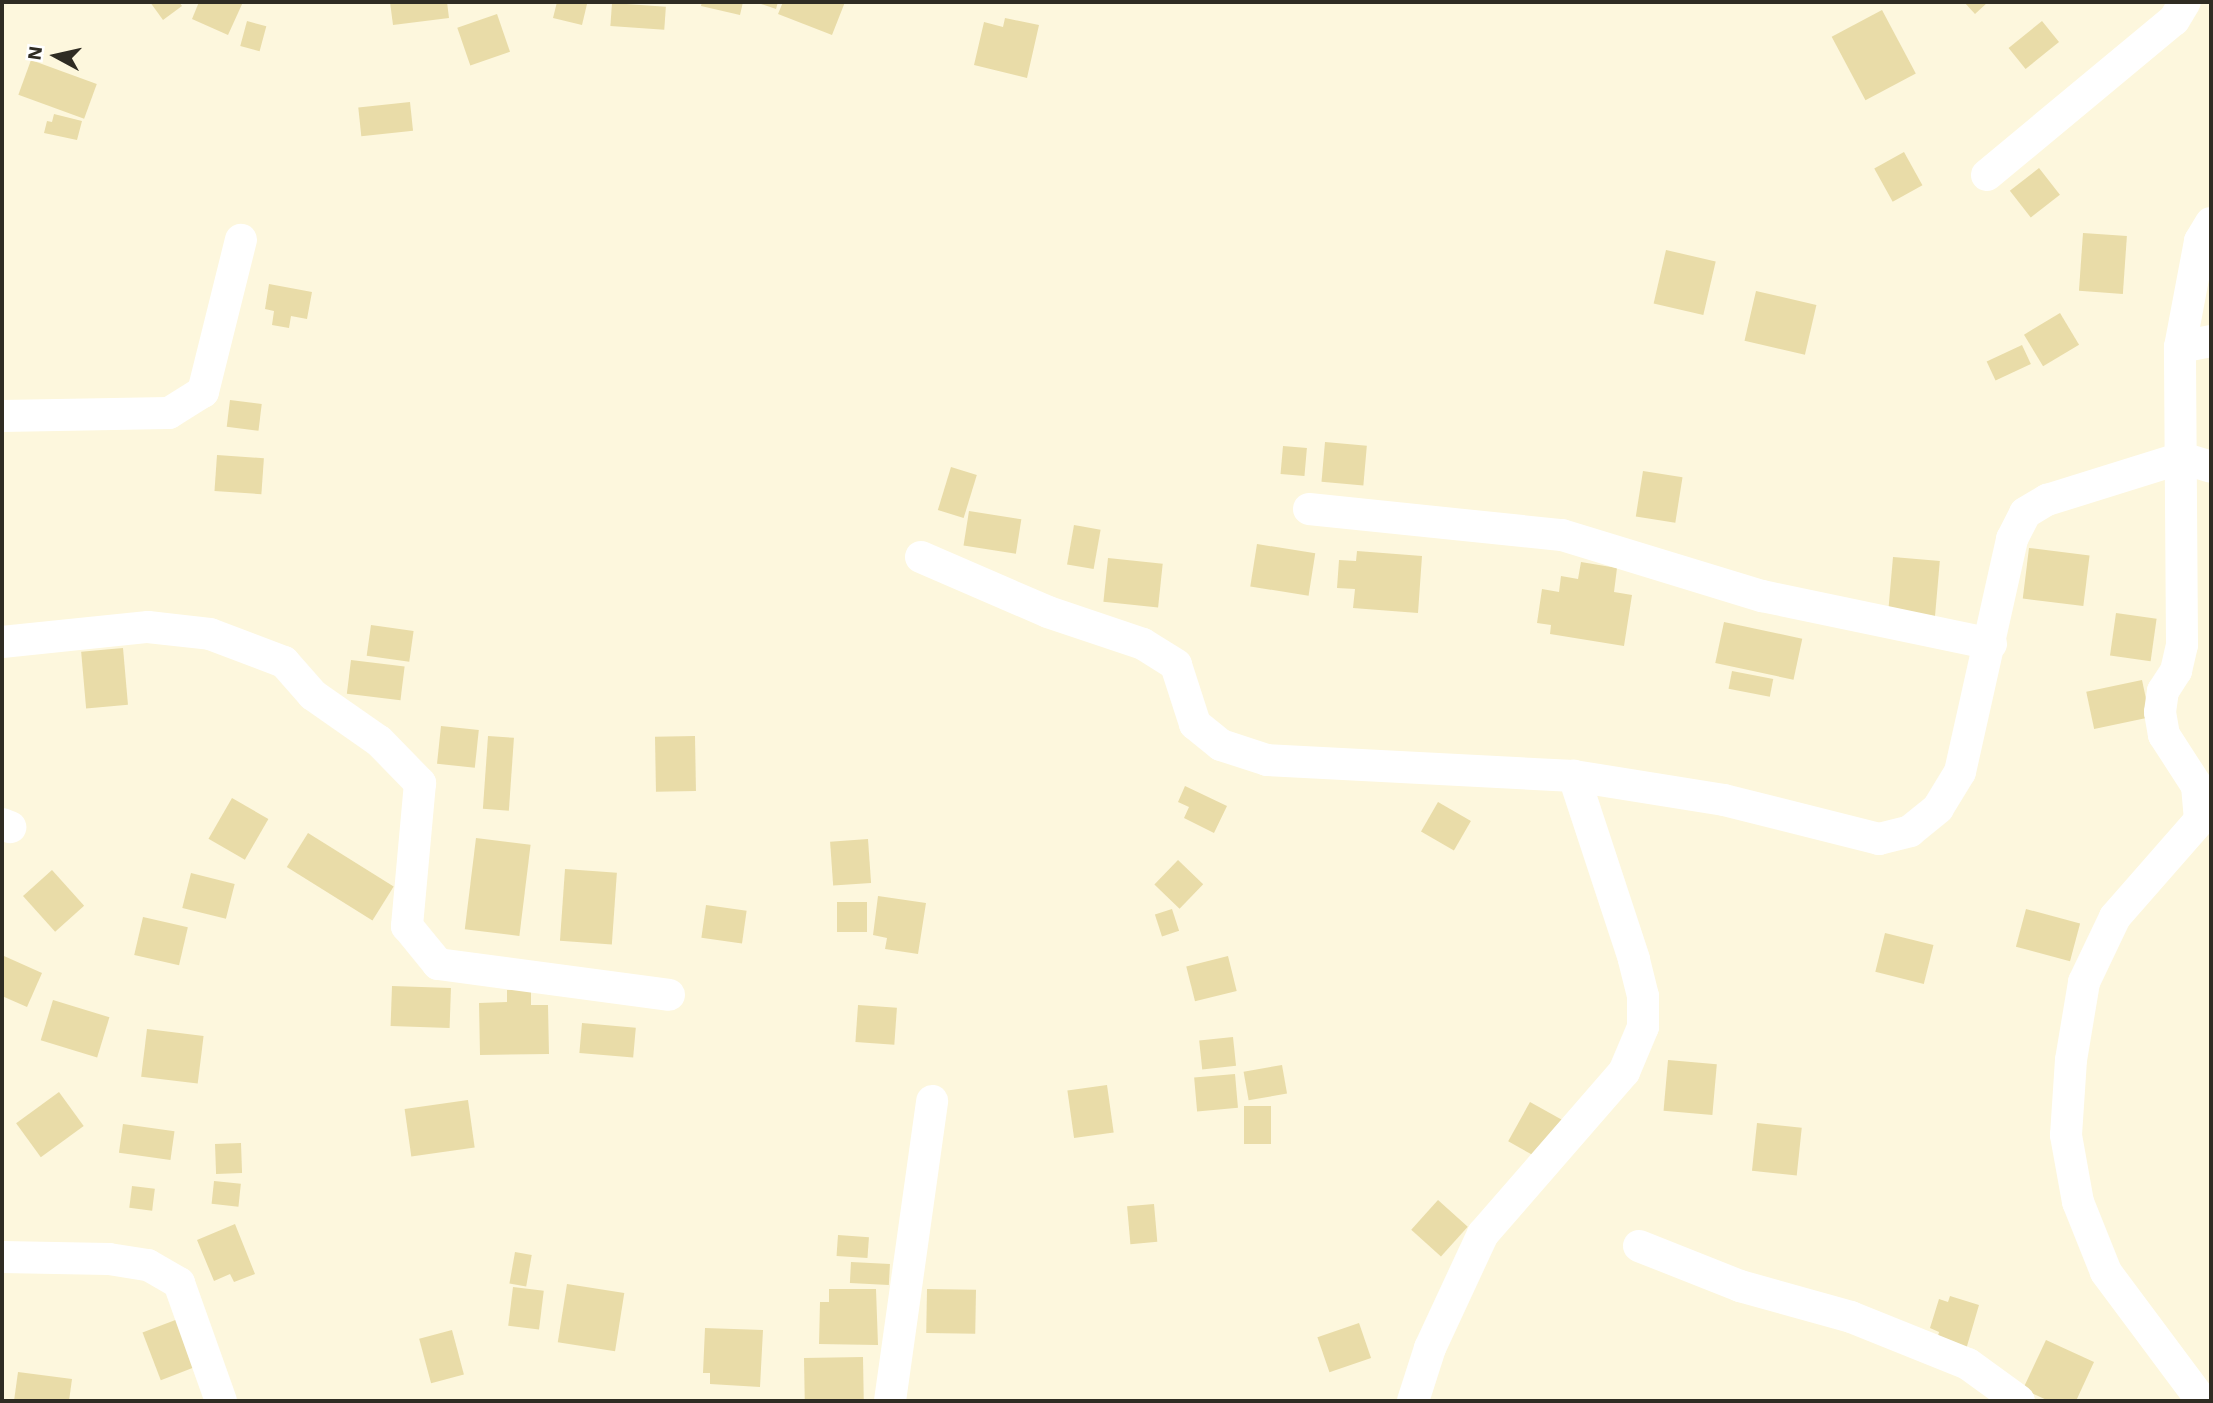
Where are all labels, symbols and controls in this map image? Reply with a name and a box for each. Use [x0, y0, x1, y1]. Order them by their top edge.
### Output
north arrow [21, 21, 91, 91]
text: N [22, 44, 47, 62]

